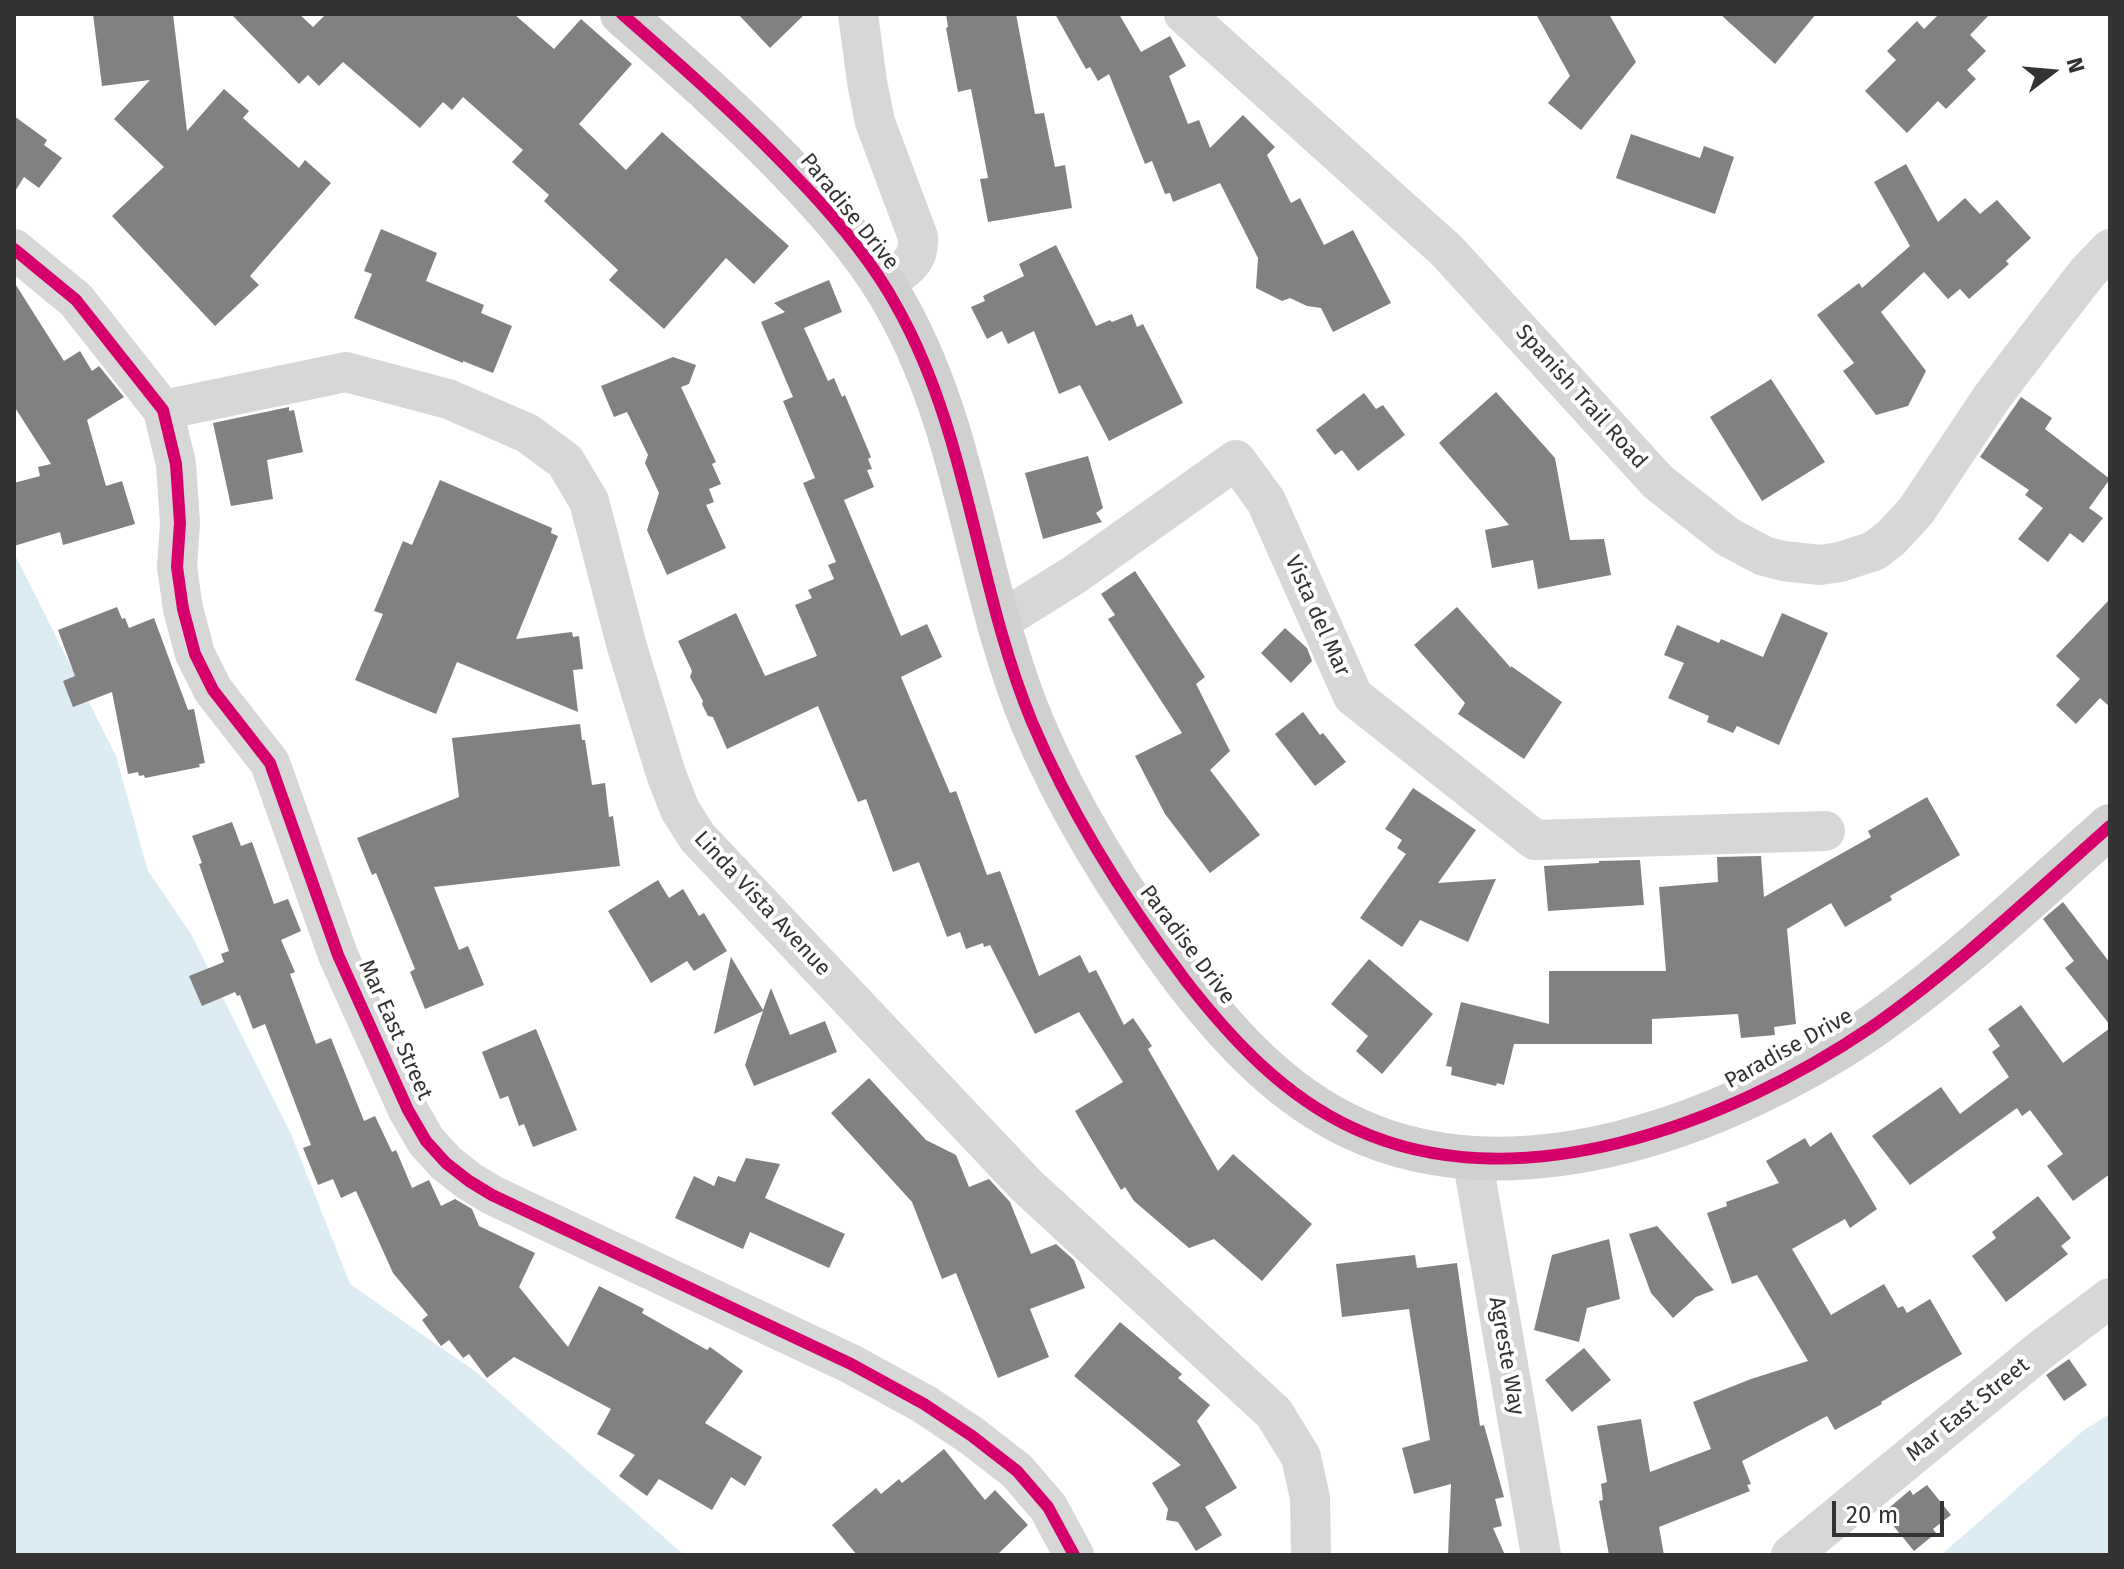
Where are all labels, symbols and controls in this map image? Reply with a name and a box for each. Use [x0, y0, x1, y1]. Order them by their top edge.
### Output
north arrow [2012, 32, 2092, 112]
text: N [2061, 55, 2091, 76]
street label: Paradise Drive [794, 148, 904, 276]
street label: Spanish Trail Road [1509, 320, 1653, 474]
street label: Vista del Mar [1279, 552, 1355, 680]
street label: Linda Vista Avenue [688, 826, 836, 982]
street label: Paradise Drive [1134, 880, 1240, 1010]
street label: Mar East Street [352, 956, 438, 1104]
street label: Paradise Drive [1720, 1003, 1858, 1095]
street label: Agreste Way [1483, 1295, 1529, 1417]
street label: Mar East Street [1901, 1352, 2035, 1468]
scale bar [1836, 1485, 1948, 1535]
text: 20 m [1846, 1501, 1898, 1529]

